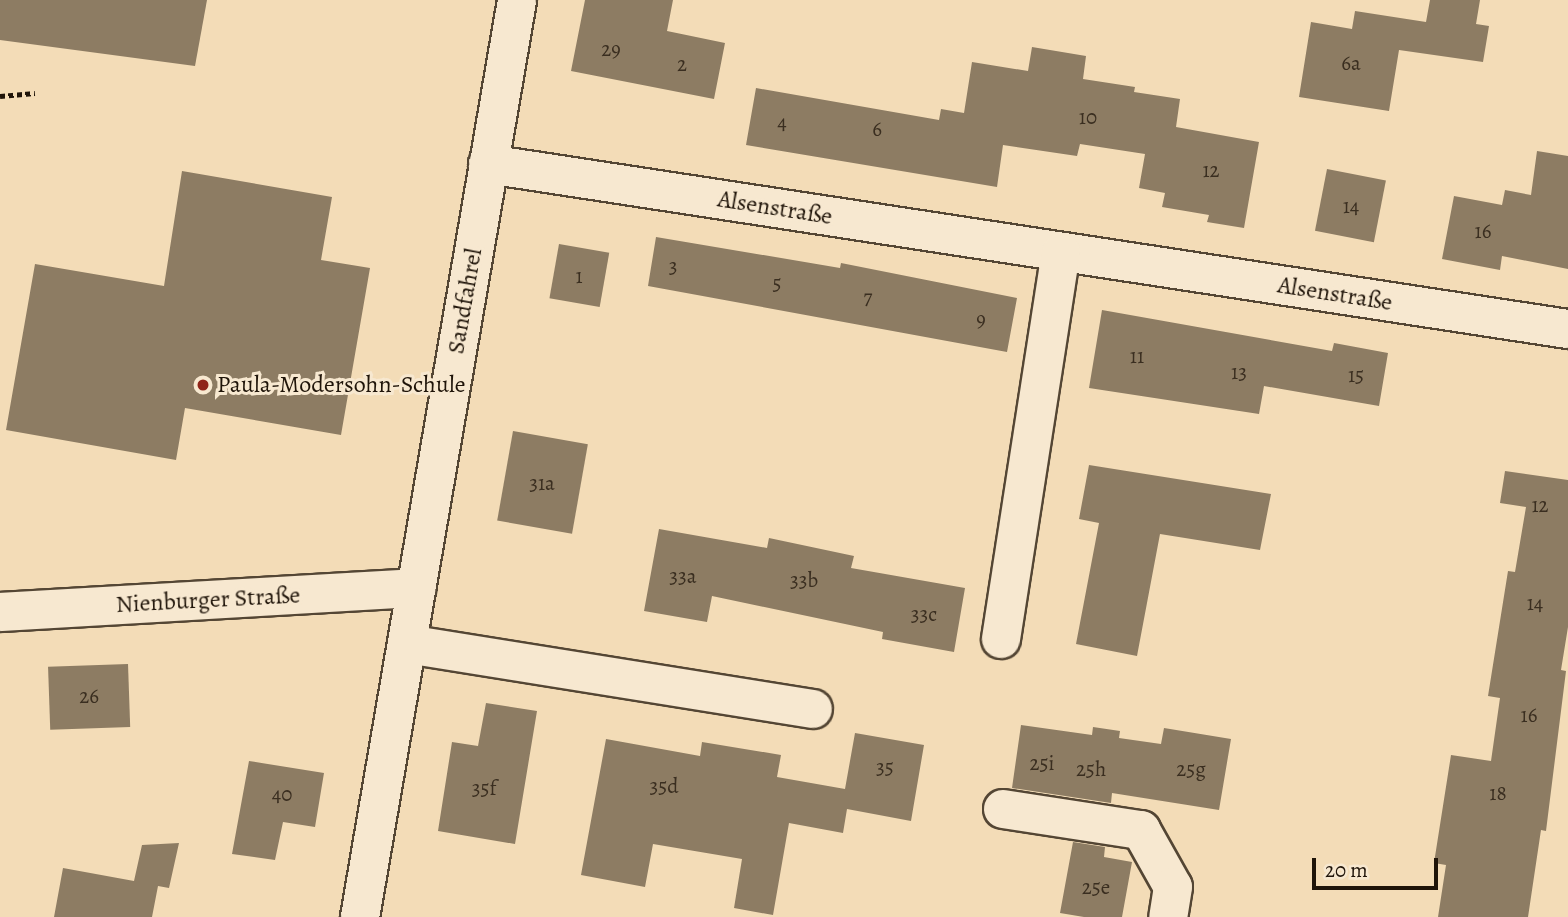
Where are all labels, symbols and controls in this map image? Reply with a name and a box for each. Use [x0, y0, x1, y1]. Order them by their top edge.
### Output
house number: 29 [601, 36, 621, 62]
house number: 6a [1341, 50, 1361, 76]
house number: 2 [677, 51, 687, 77]
house number: 10 [1079, 104, 1097, 130]
house number: 4 [777, 109, 787, 135]
house number: 6 [872, 116, 882, 142]
house number: 12 [1202, 157, 1220, 183]
street label: Alsenstraße [716, 185, 834, 231]
house number: 14 [1343, 193, 1359, 219]
house number: 16 [1475, 218, 1491, 244]
street label: Sandfahrel [442, 246, 488, 356]
house number: 3 [669, 253, 677, 279]
house number: 1 [575, 263, 583, 289]
house number: 5 [772, 270, 782, 296]
street label: Alsenstraße [1276, 271, 1394, 317]
house number: 7 [864, 284, 872, 310]
house number: 9 [976, 306, 986, 332]
house number: 11 [1130, 343, 1144, 369]
house number: 13 [1231, 359, 1247, 385]
house number: 15 [1348, 362, 1364, 388]
place label: Paula-Modersohn-Schule [217, 371, 465, 399]
marker: Paula-Modersohn-Schule [195, 377, 211, 393]
house number: 31a [529, 470, 555, 496]
house number: 12 [1531, 492, 1549, 518]
house number: 33a [669, 563, 697, 589]
house number: 33b [790, 567, 818, 593]
street label: Nienburger Straße [115, 581, 301, 619]
house number: 14 [1527, 590, 1543, 616]
house number: 33c [911, 601, 937, 627]
house number: 26 [79, 683, 99, 709]
house number: 16 [1521, 702, 1537, 728]
house number: 25i [1030, 750, 1054, 776]
house number: 35 [876, 754, 894, 780]
house number: 25h [1076, 756, 1106, 782]
house number: 25g [1176, 756, 1206, 782]
house number: 35d [649, 773, 679, 799]
house number: 35f [472, 775, 496, 801]
house number: 18 [1489, 780, 1507, 806]
house number: 40 [272, 781, 292, 807]
scale bar [1316, 844, 1442, 888]
text: 20 m [1325, 856, 1368, 884]
house number: 25e [1082, 874, 1110, 900]

